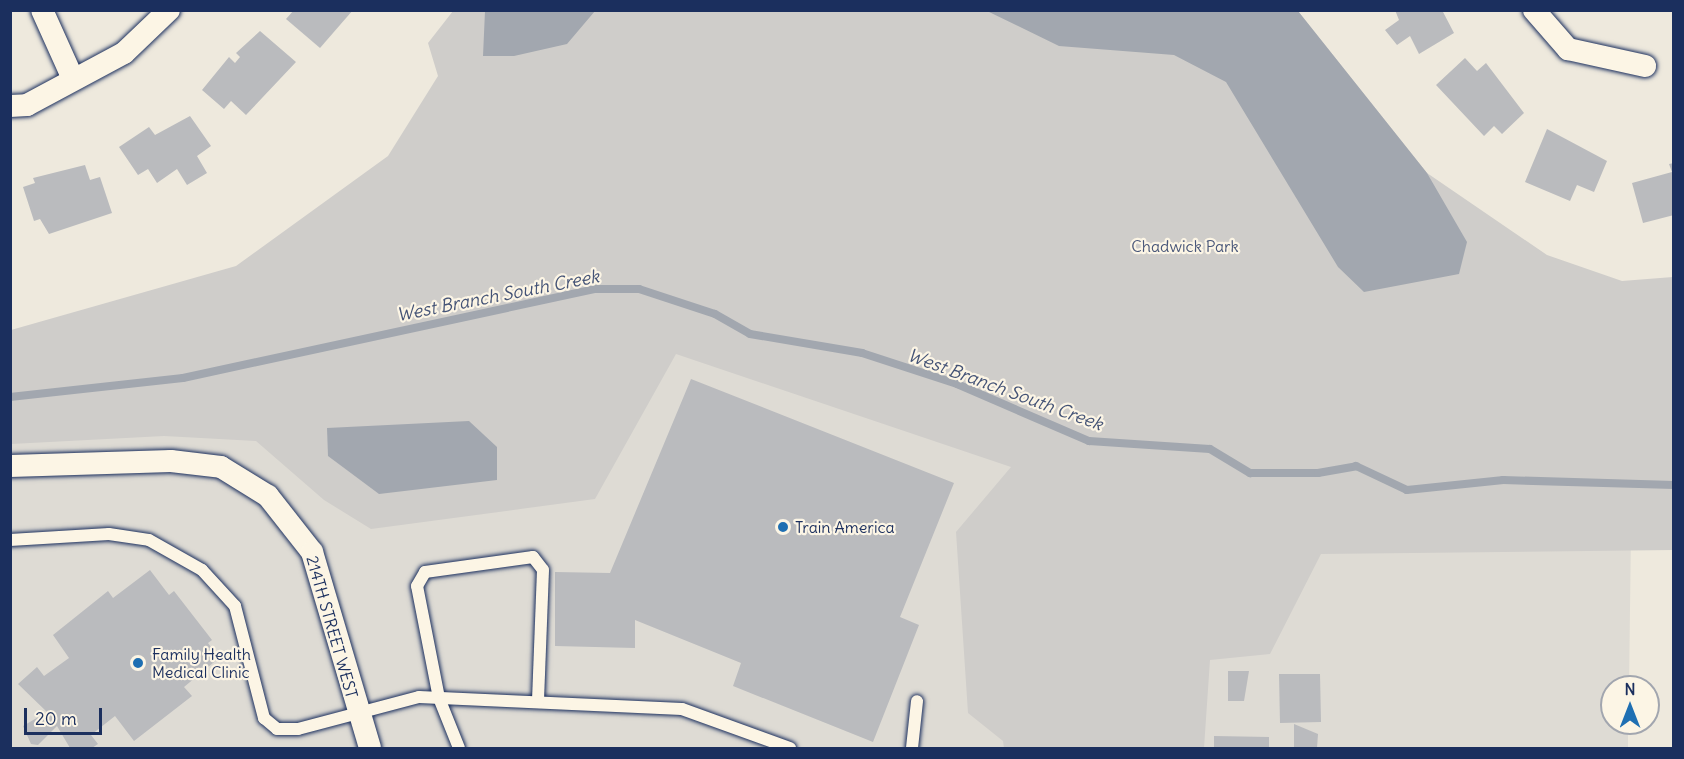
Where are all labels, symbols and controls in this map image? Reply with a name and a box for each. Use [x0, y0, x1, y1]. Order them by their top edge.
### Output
park label: Chadwick Park [1131, 236, 1239, 256]
water label: West Branch South Creek [395, 266, 601, 326]
water label: West Branch South Creek [905, 345, 1105, 435]
place label: Train America [795, 517, 895, 537]
marker: Train America [776, 520, 790, 534]
street label: 214TH STREET WEST [302, 554, 362, 700]
place label: Family Health Medical Clinic [152, 644, 251, 682]
marker: Family Health Medical Clinic [129, 654, 147, 672]
north arrow [1600, 675, 1660, 735]
text: N [1624, 679, 1636, 699]
scale bar [27, 696, 105, 734]
text: 20 m [35, 707, 77, 730]

